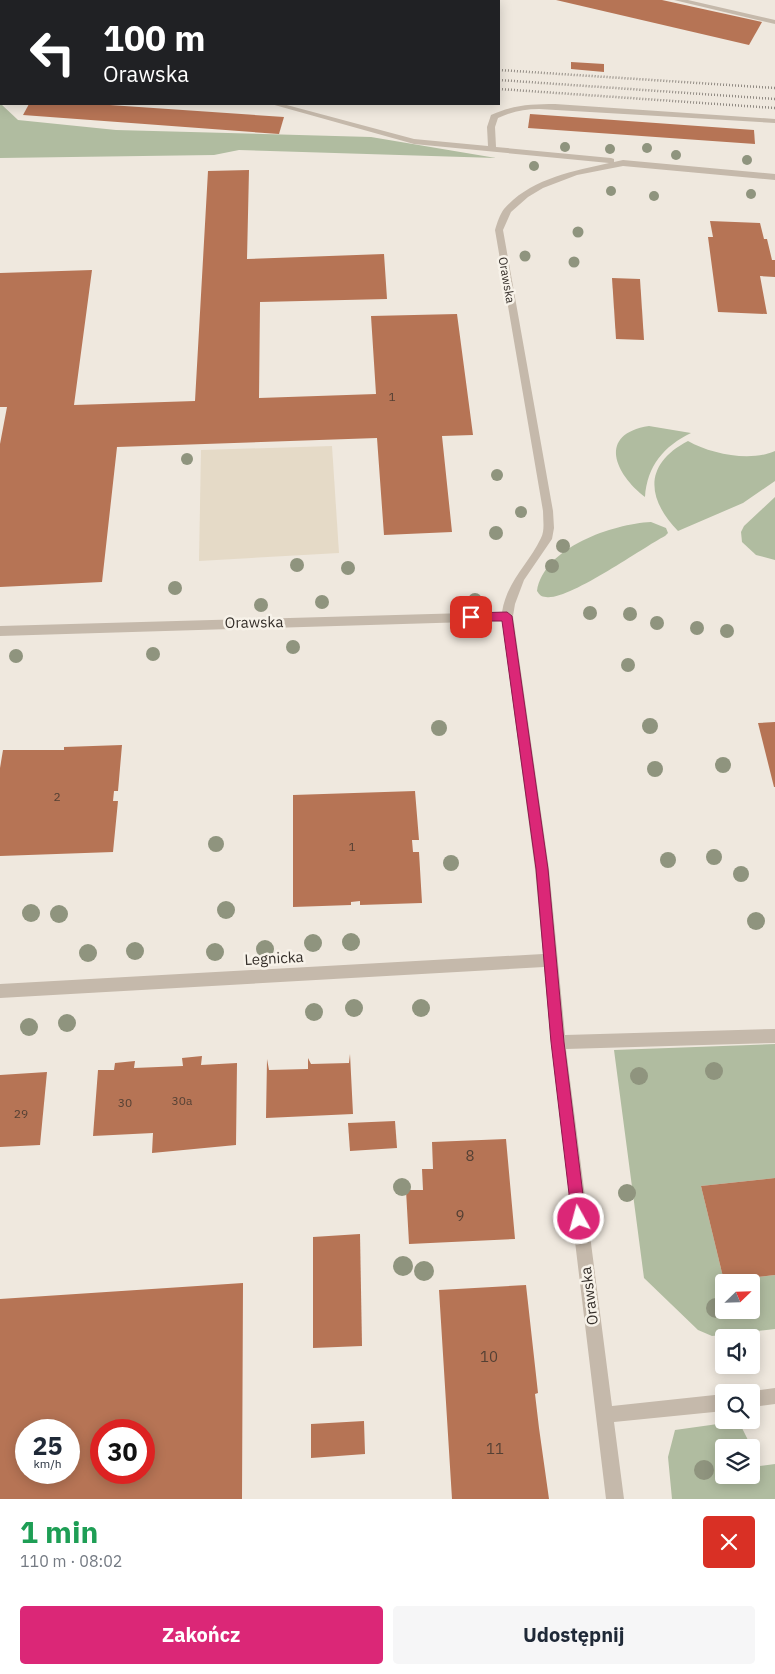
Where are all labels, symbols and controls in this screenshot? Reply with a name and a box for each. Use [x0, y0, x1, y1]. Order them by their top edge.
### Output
text: 100 m [103, 15, 206, 61]
icon: left [20, 20, 85, 85]
text: Orawska [103, 59, 189, 88]
street label: Orawska [496, 256, 519, 305]
house number: 1 [388, 389, 396, 404]
pin [450, 596, 492, 638]
icon: arrive [457, 603, 485, 631]
street label: Orawska [225, 612, 283, 632]
house number: 2 [53, 789, 61, 804]
house number: 1 [348, 839, 356, 854]
street label: Legnicka [244, 947, 304, 969]
house number: 30a [172, 1093, 193, 1108]
house number: 30 [118, 1095, 132, 1110]
house number: 29 [14, 1106, 28, 1121]
house number: 8 [465, 1146, 475, 1165]
position arrow [552, 1192, 604, 1244]
house number: 9 [455, 1206, 465, 1225]
street label: Orawska [576, 1266, 602, 1326]
north arrow [715, 1274, 760, 1319]
map controls [715, 1274, 760, 1484]
button: sound [715, 1329, 760, 1374]
house number: 10 [480, 1347, 498, 1366]
button: search [715, 1384, 760, 1429]
speed limit sign: 30 [90, 1419, 155, 1484]
text: 25 [32, 1429, 63, 1462]
house number: 11 [486, 1439, 504, 1458]
button: layers [715, 1439, 760, 1484]
text: km/h [33, 1456, 62, 1471]
text: 1 min [20, 1512, 98, 1551]
button: close [703, 1516, 755, 1568]
text: 110 m · 08:02 [20, 1551, 122, 1571]
button: Zakończ [20, 1606, 383, 1664]
button: Udostępnij [393, 1606, 755, 1664]

